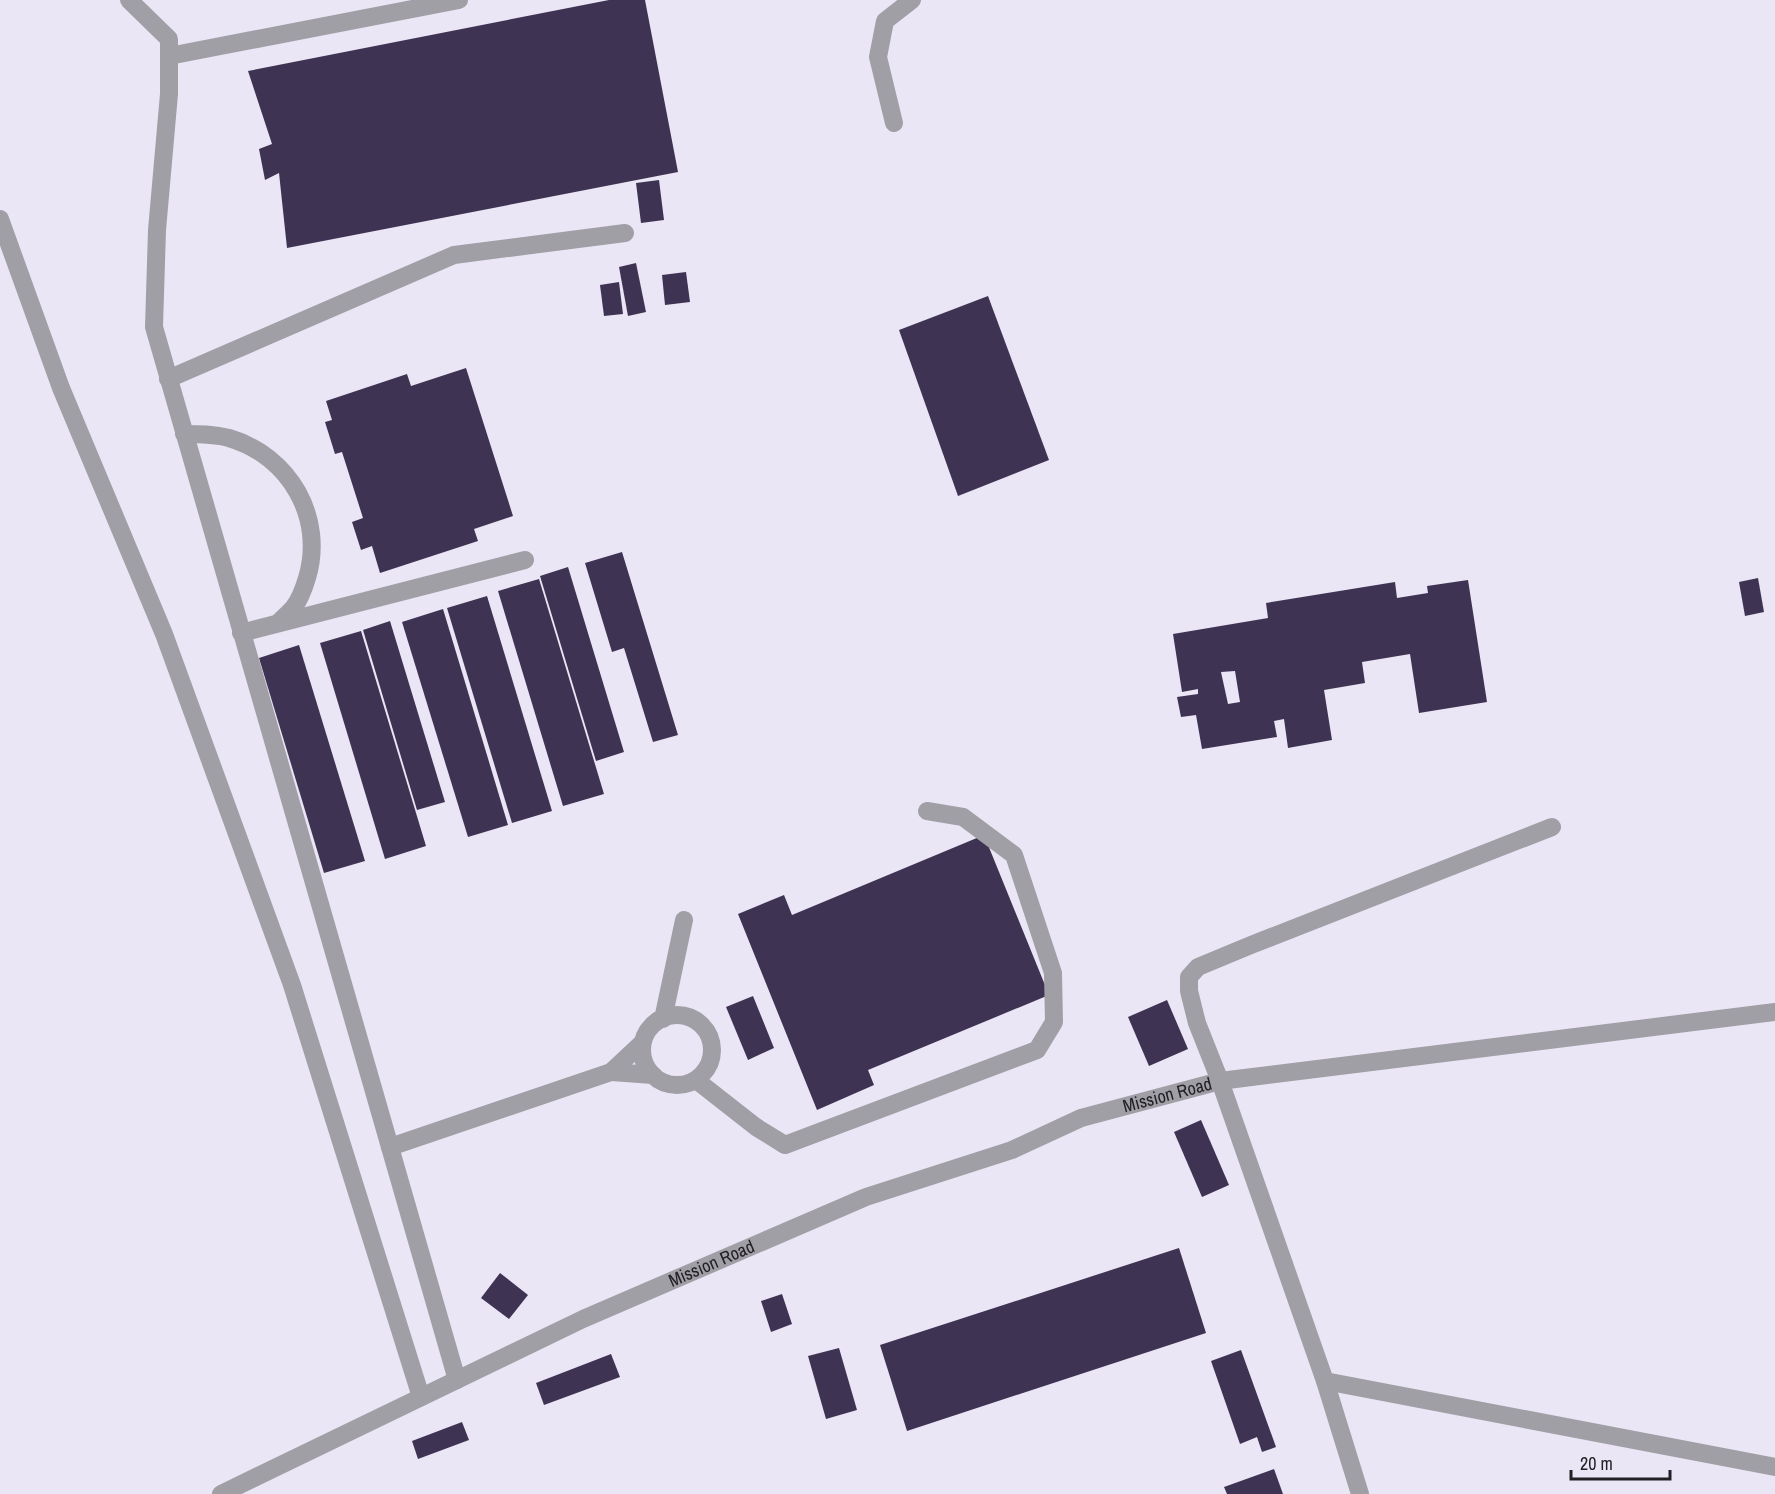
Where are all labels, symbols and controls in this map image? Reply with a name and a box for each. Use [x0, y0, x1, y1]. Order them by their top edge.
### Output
street label: Mission Road [1120, 1071, 1214, 1118]
street label: Mission Road [664, 1234, 758, 1293]
scale bar [1571, 1443, 1670, 1481]
text: 20 m [1580, 1451, 1613, 1476]

